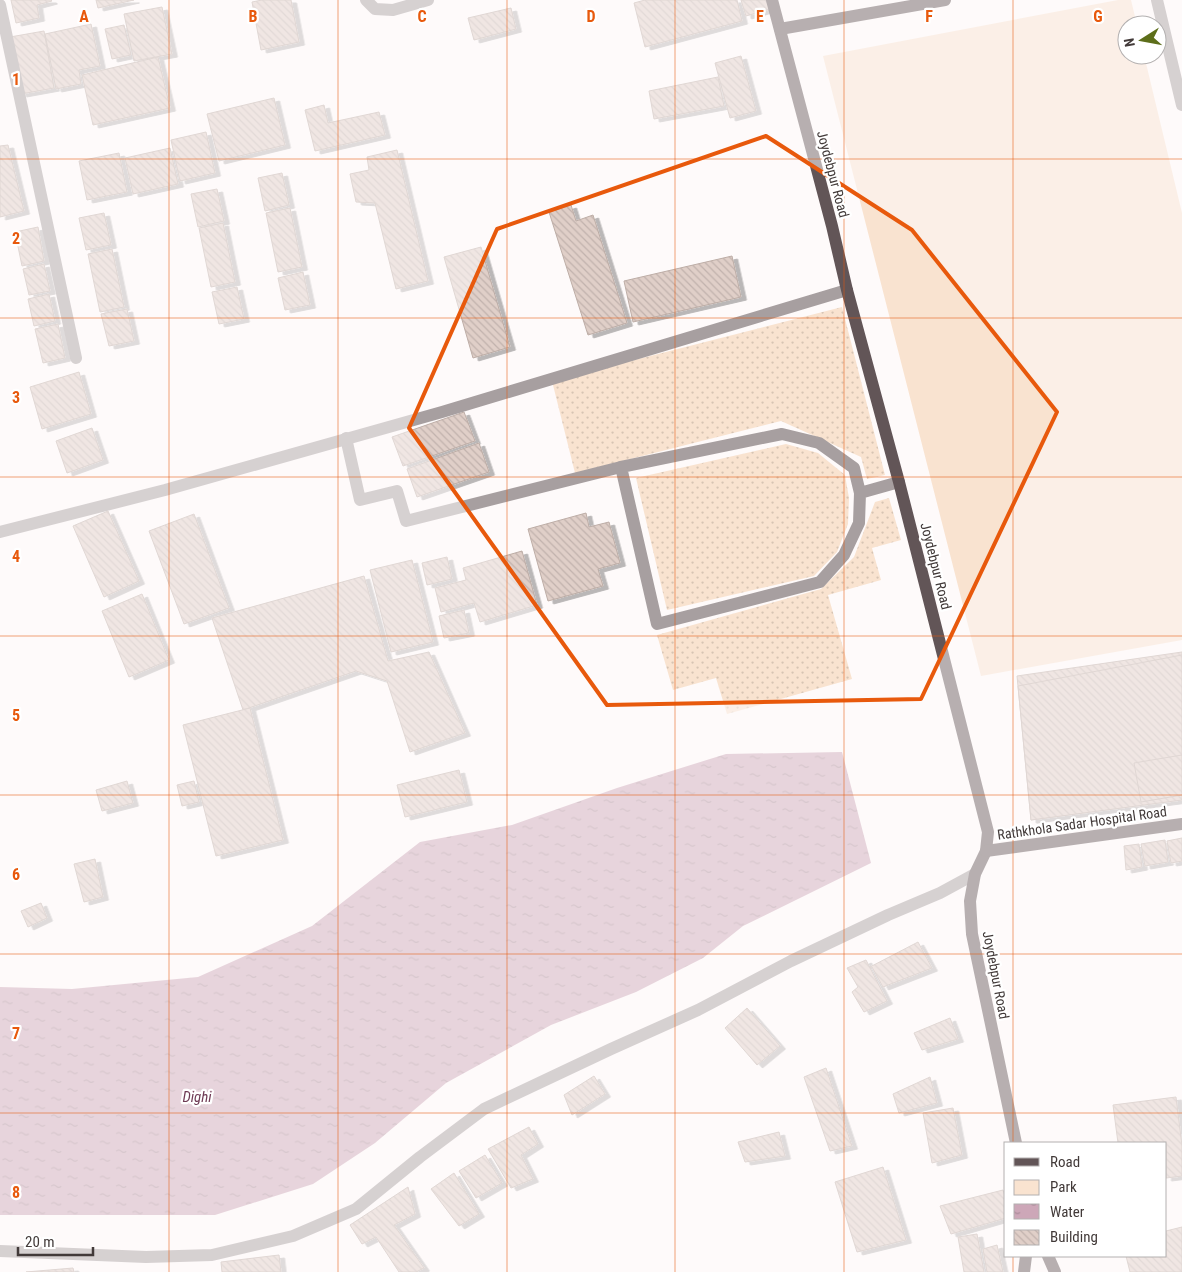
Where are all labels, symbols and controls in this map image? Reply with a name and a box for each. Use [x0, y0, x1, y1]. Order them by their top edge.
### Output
text: A [79, 7, 89, 26]
text: B [249, 7, 258, 26]
text: C [417, 7, 427, 26]
text: D [586, 7, 596, 26]
text: E [756, 7, 764, 26]
text: F [925, 7, 933, 26]
text: G [1093, 7, 1103, 26]
north arrow [1117, 15, 1167, 65]
text: N [1121, 37, 1138, 48]
text: 1 [12, 70, 20, 89]
street label: Joydebpur Road [814, 129, 852, 219]
text: 2 [12, 229, 20, 248]
text: 3 [12, 388, 20, 407]
street label: Joydebpur Road [917, 521, 955, 611]
text: 4 [12, 547, 20, 566]
text: 5 [12, 706, 20, 725]
street label: Rathkhola Sadar Hospital Road [996, 803, 1168, 843]
text: 6 [12, 865, 20, 884]
street label: Joydebpur Road [980, 930, 1012, 1020]
text: 7 [12, 1024, 20, 1043]
water label: Dighi [182, 1088, 212, 1106]
legend [1004, 1142, 1167, 1257]
text: Road [1050, 1153, 1080, 1171]
text: Park [1050, 1178, 1077, 1196]
text: 8 [12, 1183, 20, 1202]
text: Water [1050, 1203, 1085, 1221]
scale bar [18, 1224, 92, 1256]
text: Building [1050, 1228, 1098, 1246]
text: 20 m [25, 1233, 55, 1251]

